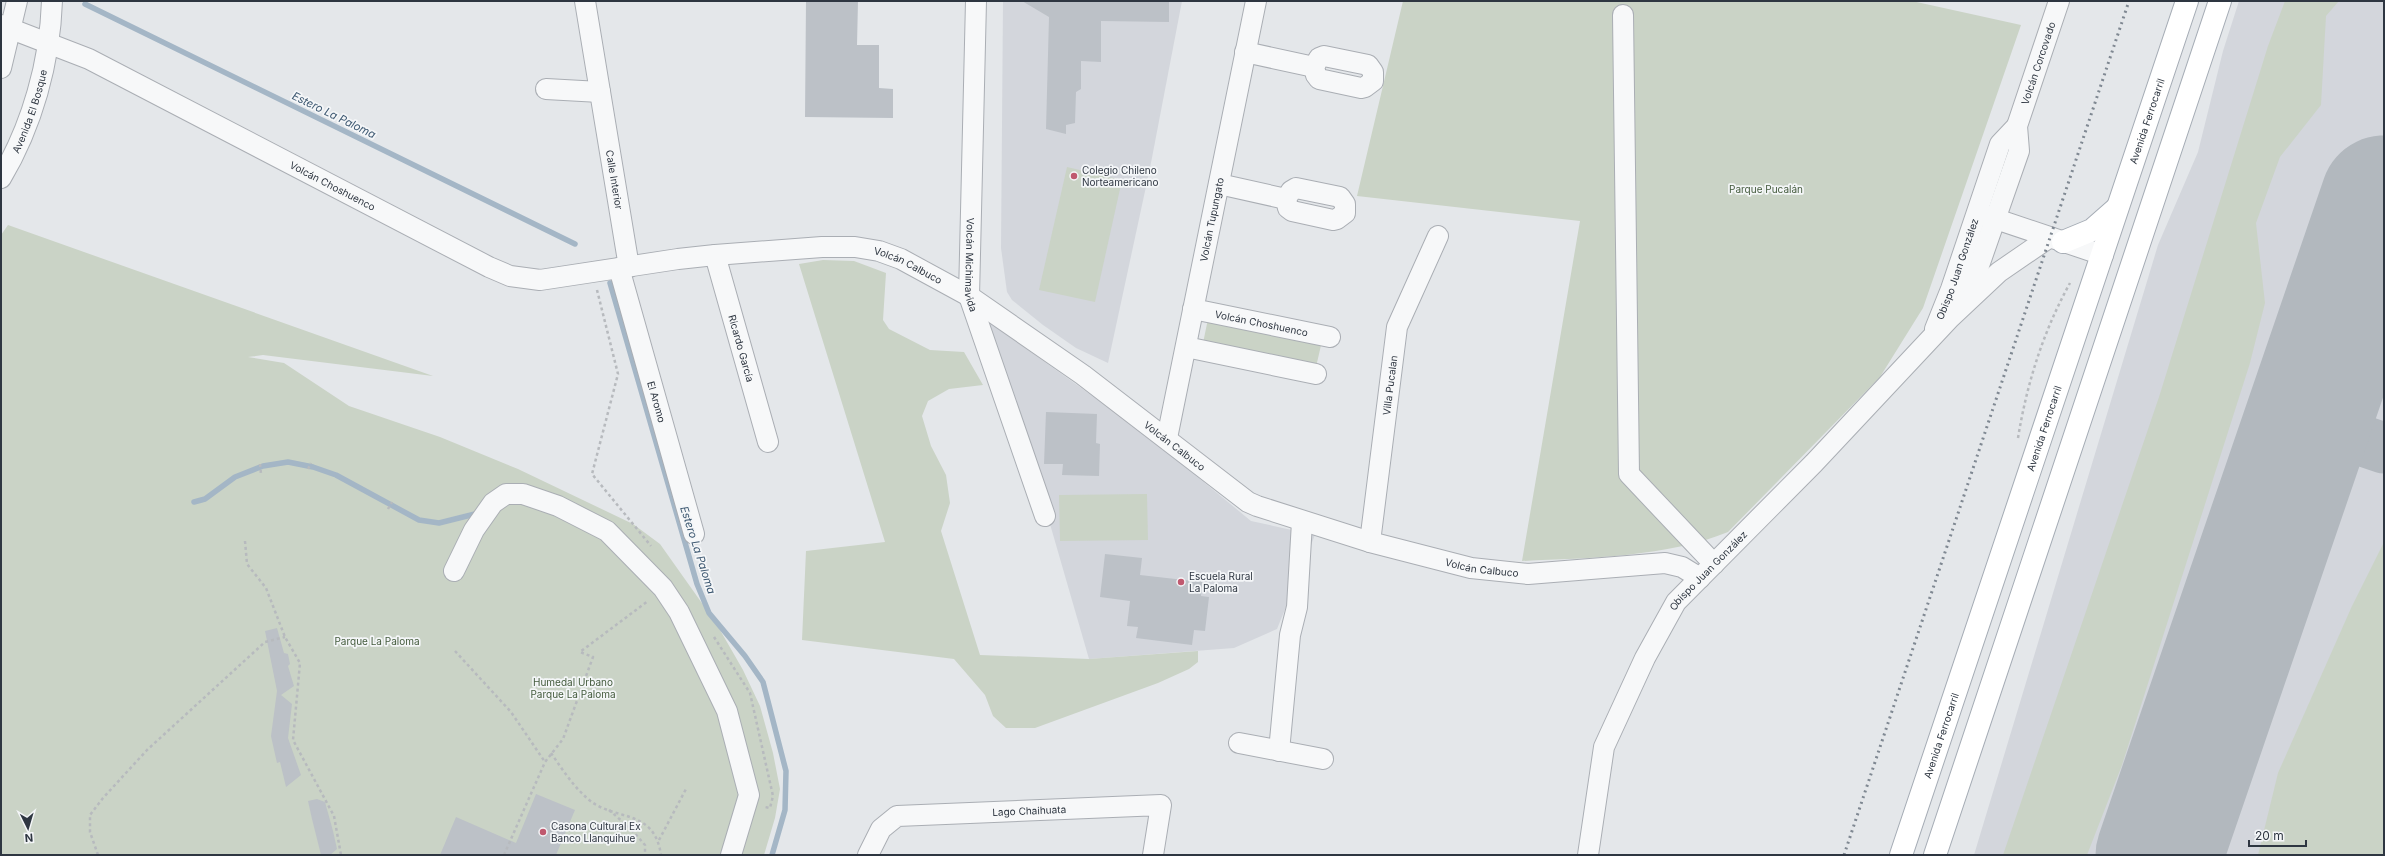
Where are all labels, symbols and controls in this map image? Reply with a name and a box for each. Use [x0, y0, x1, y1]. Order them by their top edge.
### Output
street label: Volcán Corcovado [2019, 20, 2058, 106]
street label: Avenida El Bosque [9, 68, 49, 155]
street label: Avenida Ferrocarril [2127, 77, 2167, 165]
water label: Estero La Paloma [290, 89, 378, 141]
street label: Calle Interior [604, 149, 625, 210]
street label: Volcán Choshuenco [288, 159, 378, 213]
place label: Colegio Chileno Norteamericano [1082, 164, 1158, 188]
marker: Colegio Chileno Norteamericano [1069, 171, 1079, 181]
street label: Volcán Tupungato [1197, 176, 1226, 263]
park label: Parque Pucalán [1729, 183, 1803, 195]
street label: Obispo Juan González [1933, 217, 1980, 321]
street label: Volcán Michimavida [963, 218, 980, 313]
street label: Volcán Calbuco [873, 244, 944, 286]
street label: Volcán Choshuenco [1214, 308, 1309, 338]
street label: Ricardo García [726, 313, 757, 383]
street label: Villa Pucalan [1380, 354, 1399, 416]
street label: El Aromo [645, 380, 668, 424]
street label: Avenida Ferrocarril [2024, 384, 2064, 473]
street label: Volcán Calbuco [1142, 418, 1208, 473]
water label: Estero La Paloma [677, 504, 719, 596]
street label: Obispo Juan González [1667, 528, 1749, 612]
street label: Volcán Calbuco [1444, 556, 1519, 579]
place label: Escuela Rural La Paloma [1189, 570, 1253, 594]
marker: Escuela Rural La Paloma [1176, 577, 1186, 587]
park label: Parque La Paloma [334, 635, 420, 647]
park label: Humedal Urbano Parque La Paloma [530, 676, 616, 700]
street label: Avenida Ferrocarril [1921, 691, 1961, 780]
street label: Lago Chaihuata [992, 803, 1066, 818]
north arrow [8, 808, 48, 848]
place label: Casona Cultural Ex Banco Llanquihue [551, 820, 641, 844]
scale bar [2249, 822, 2306, 848]
marker: Casona Cultural Ex Banco Llanquihue [538, 827, 548, 837]
text: 20 m [2255, 828, 2284, 843]
text: N [24, 831, 34, 845]

